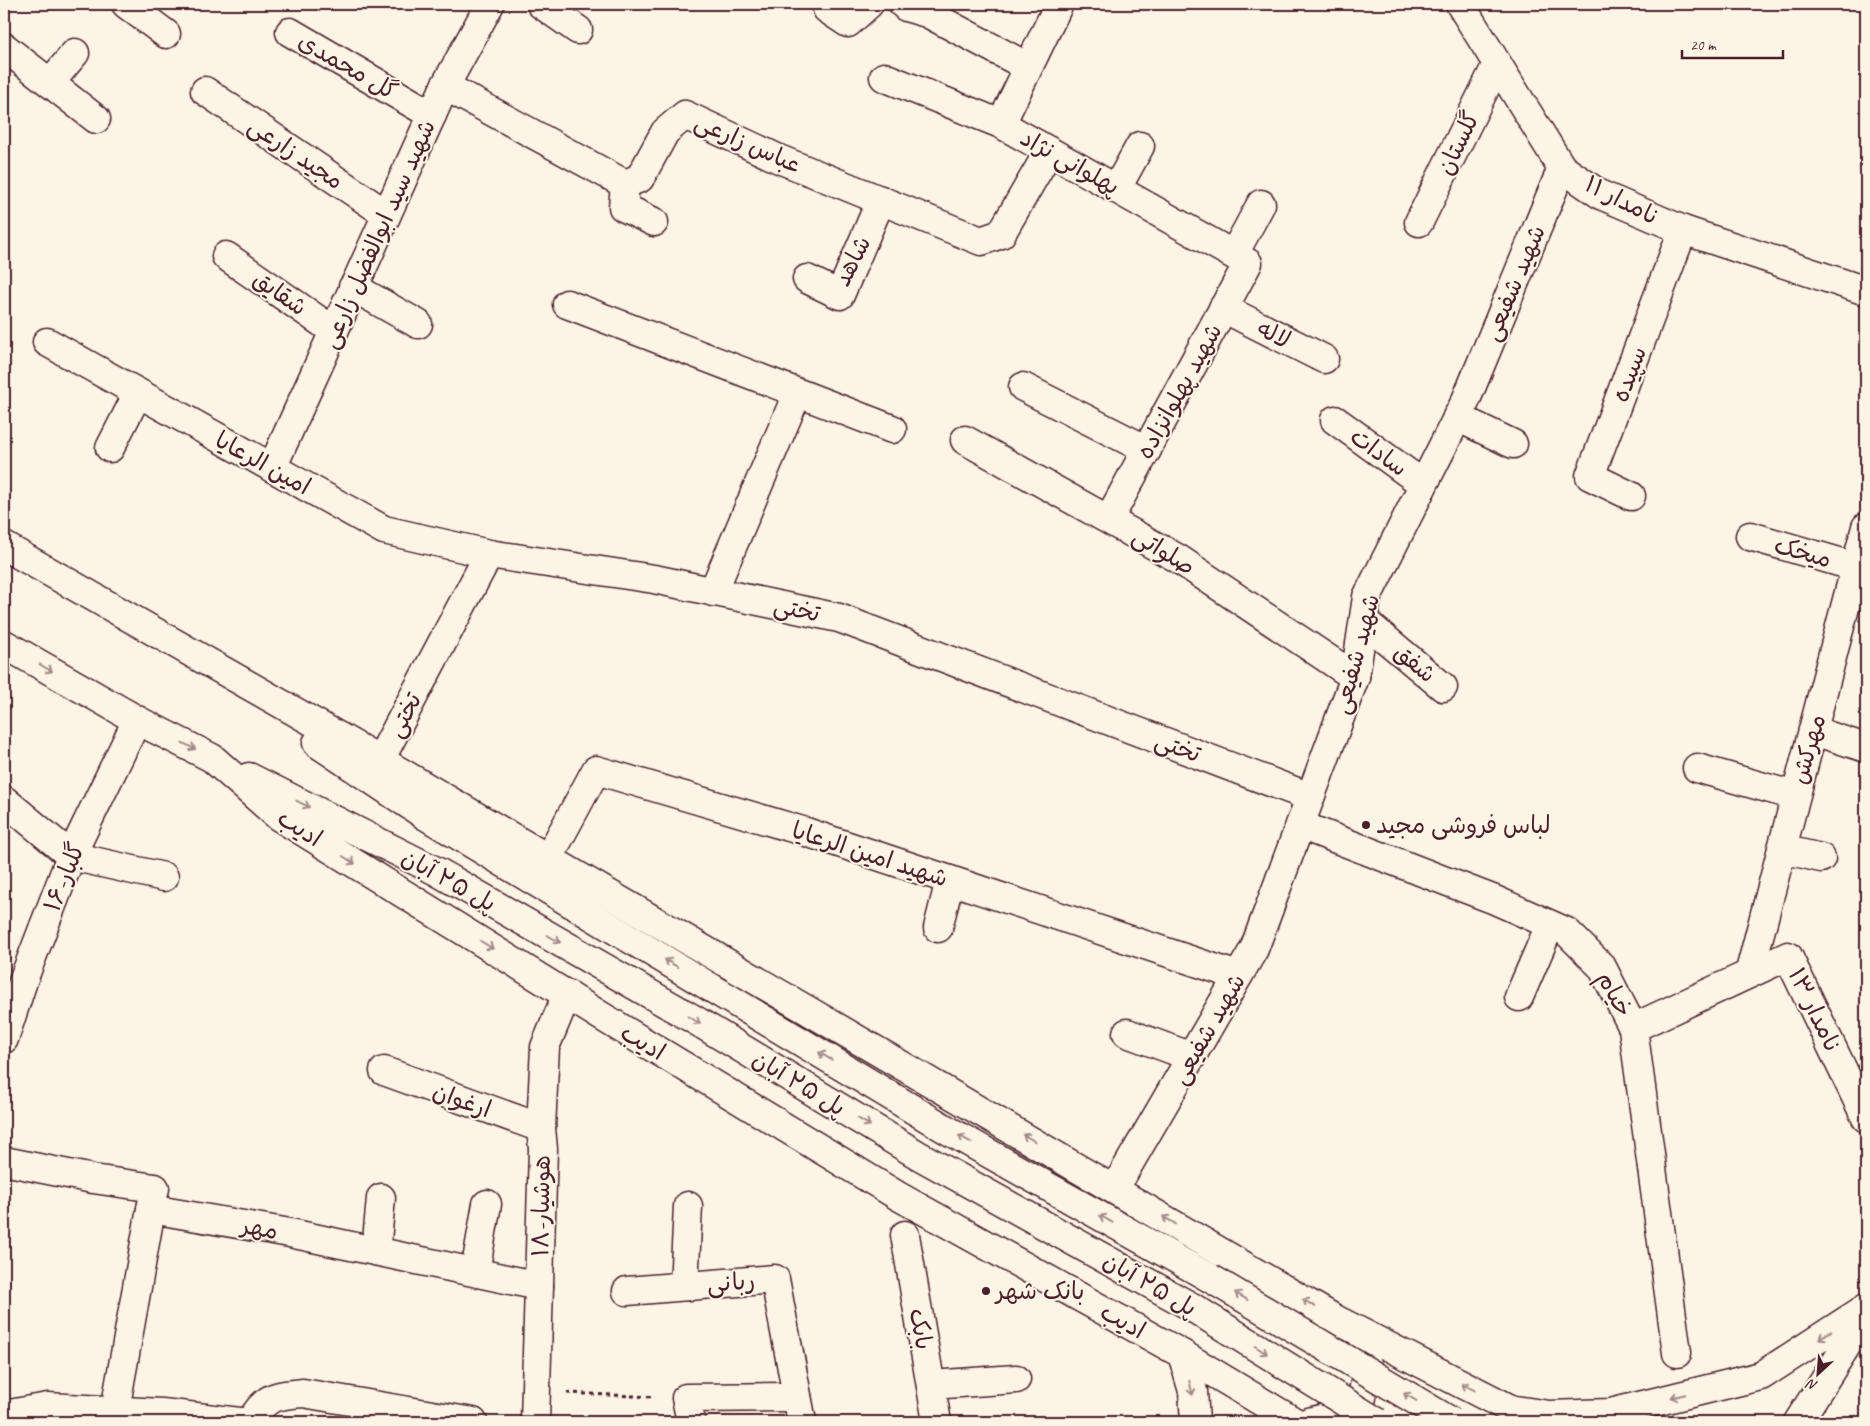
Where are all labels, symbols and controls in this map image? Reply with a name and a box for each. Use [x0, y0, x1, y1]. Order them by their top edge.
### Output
street label: گل محمدی [293, 26, 403, 106]
scale bar [1682, 28, 1784, 60]
text: 20 m [1690, 36, 1717, 55]
street label: عباس زارعی [690, 106, 806, 180]
street label: گلستان [1430, 106, 1486, 180]
street label: مجید زارعی [243, 110, 349, 196]
street label: شهید سید ابوالفضل زارعی [314, 115, 442, 353]
street label: پهلوانی نژاد [1015, 122, 1125, 202]
street label: ۱۱ نامدار [1580, 169, 1664, 231]
street label: شهید شفیعی [1476, 220, 1552, 346]
street label: شاهد [827, 231, 877, 291]
street label: شقایق [247, 264, 313, 322]
street label: لاله [1252, 313, 1296, 355]
street label: شهید پهلوانزاده [1129, 318, 1229, 464]
street label: سپیده [1605, 342, 1653, 406]
street label: سادات [1344, 421, 1414, 483]
street label: امین الرعایا [210, 424, 316, 502]
street label: صلواتی [1127, 521, 1201, 582]
street label: میخک [1771, 530, 1835, 574]
street label: تختی [771, 589, 824, 629]
street label: شهید شفیعی [1326, 591, 1386, 717]
street label: شفق [1388, 637, 1442, 689]
one-way arrow [39, 663, 54, 673]
street label: تختی [380, 686, 429, 743]
street label: مهرکش [1784, 711, 1832, 787]
street label: تختی [1151, 725, 1206, 769]
one-way arrow [181, 741, 196, 751]
one-way arrow [295, 799, 310, 809]
street label: ادیب [272, 803, 328, 853]
place label: لباس فروشی مجید [1376, 810, 1551, 840]
street label: شهید امین الرعایا [788, 815, 952, 893]
marker: لباس فروشی مجید [1360, 819, 1372, 831]
street label: ۱۶-گلبار [37, 838, 91, 916]
street label: پل ۲۵ آبان [396, 842, 502, 918]
one-way arrow [342, 855, 356, 865]
one-way arrow [546, 934, 560, 944]
one-way arrow [480, 940, 494, 950]
one-way arrow [665, 957, 679, 967]
street label: ۱۳ نامدار [1782, 963, 1848, 1057]
street label: خیام [1588, 966, 1640, 1024]
street label: شهید شفیعی [1164, 968, 1252, 1090]
one-way arrow [687, 1015, 701, 1025]
street label: ادیب [615, 1017, 671, 1067]
street label: پل ۲۵ آبان [747, 1043, 851, 1123]
one-way arrow [819, 1050, 833, 1060]
street label: ارغوان [429, 1076, 495, 1124]
one-way arrow [856, 1117, 870, 1127]
one-way arrow [1022, 1133, 1036, 1143]
one-way arrow [958, 1134, 972, 1144]
street label: ۱۸-هوشیار [525, 1155, 557, 1257]
street label: مهر [237, 1210, 281, 1246]
one-way arrow [1100, 1214, 1114, 1224]
one-way arrow [1162, 1215, 1177, 1225]
street label: پل ۲۵ آبان [1098, 1245, 1202, 1323]
street label: ربانی [706, 1265, 756, 1299]
place label: بانک شهر [994, 1276, 1085, 1306]
marker: بانک شهر [980, 1285, 992, 1297]
one-way arrow [1234, 1291, 1248, 1301]
street label: ادیب [1095, 1296, 1151, 1346]
one-way arrow [1301, 1298, 1316, 1308]
street label: بابک [903, 1306, 939, 1352]
one-way arrow [1819, 1330, 1833, 1340]
one-way arrow [1254, 1345, 1268, 1355]
north arrow [1792, 1348, 1842, 1398]
text: N [1803, 1375, 1820, 1395]
one-way arrow [1187, 1379, 1196, 1395]
one-way arrow [1461, 1382, 1476, 1391]
one-way arrow [1404, 1392, 1418, 1402]
one-way arrow [1670, 1392, 1686, 1402]

